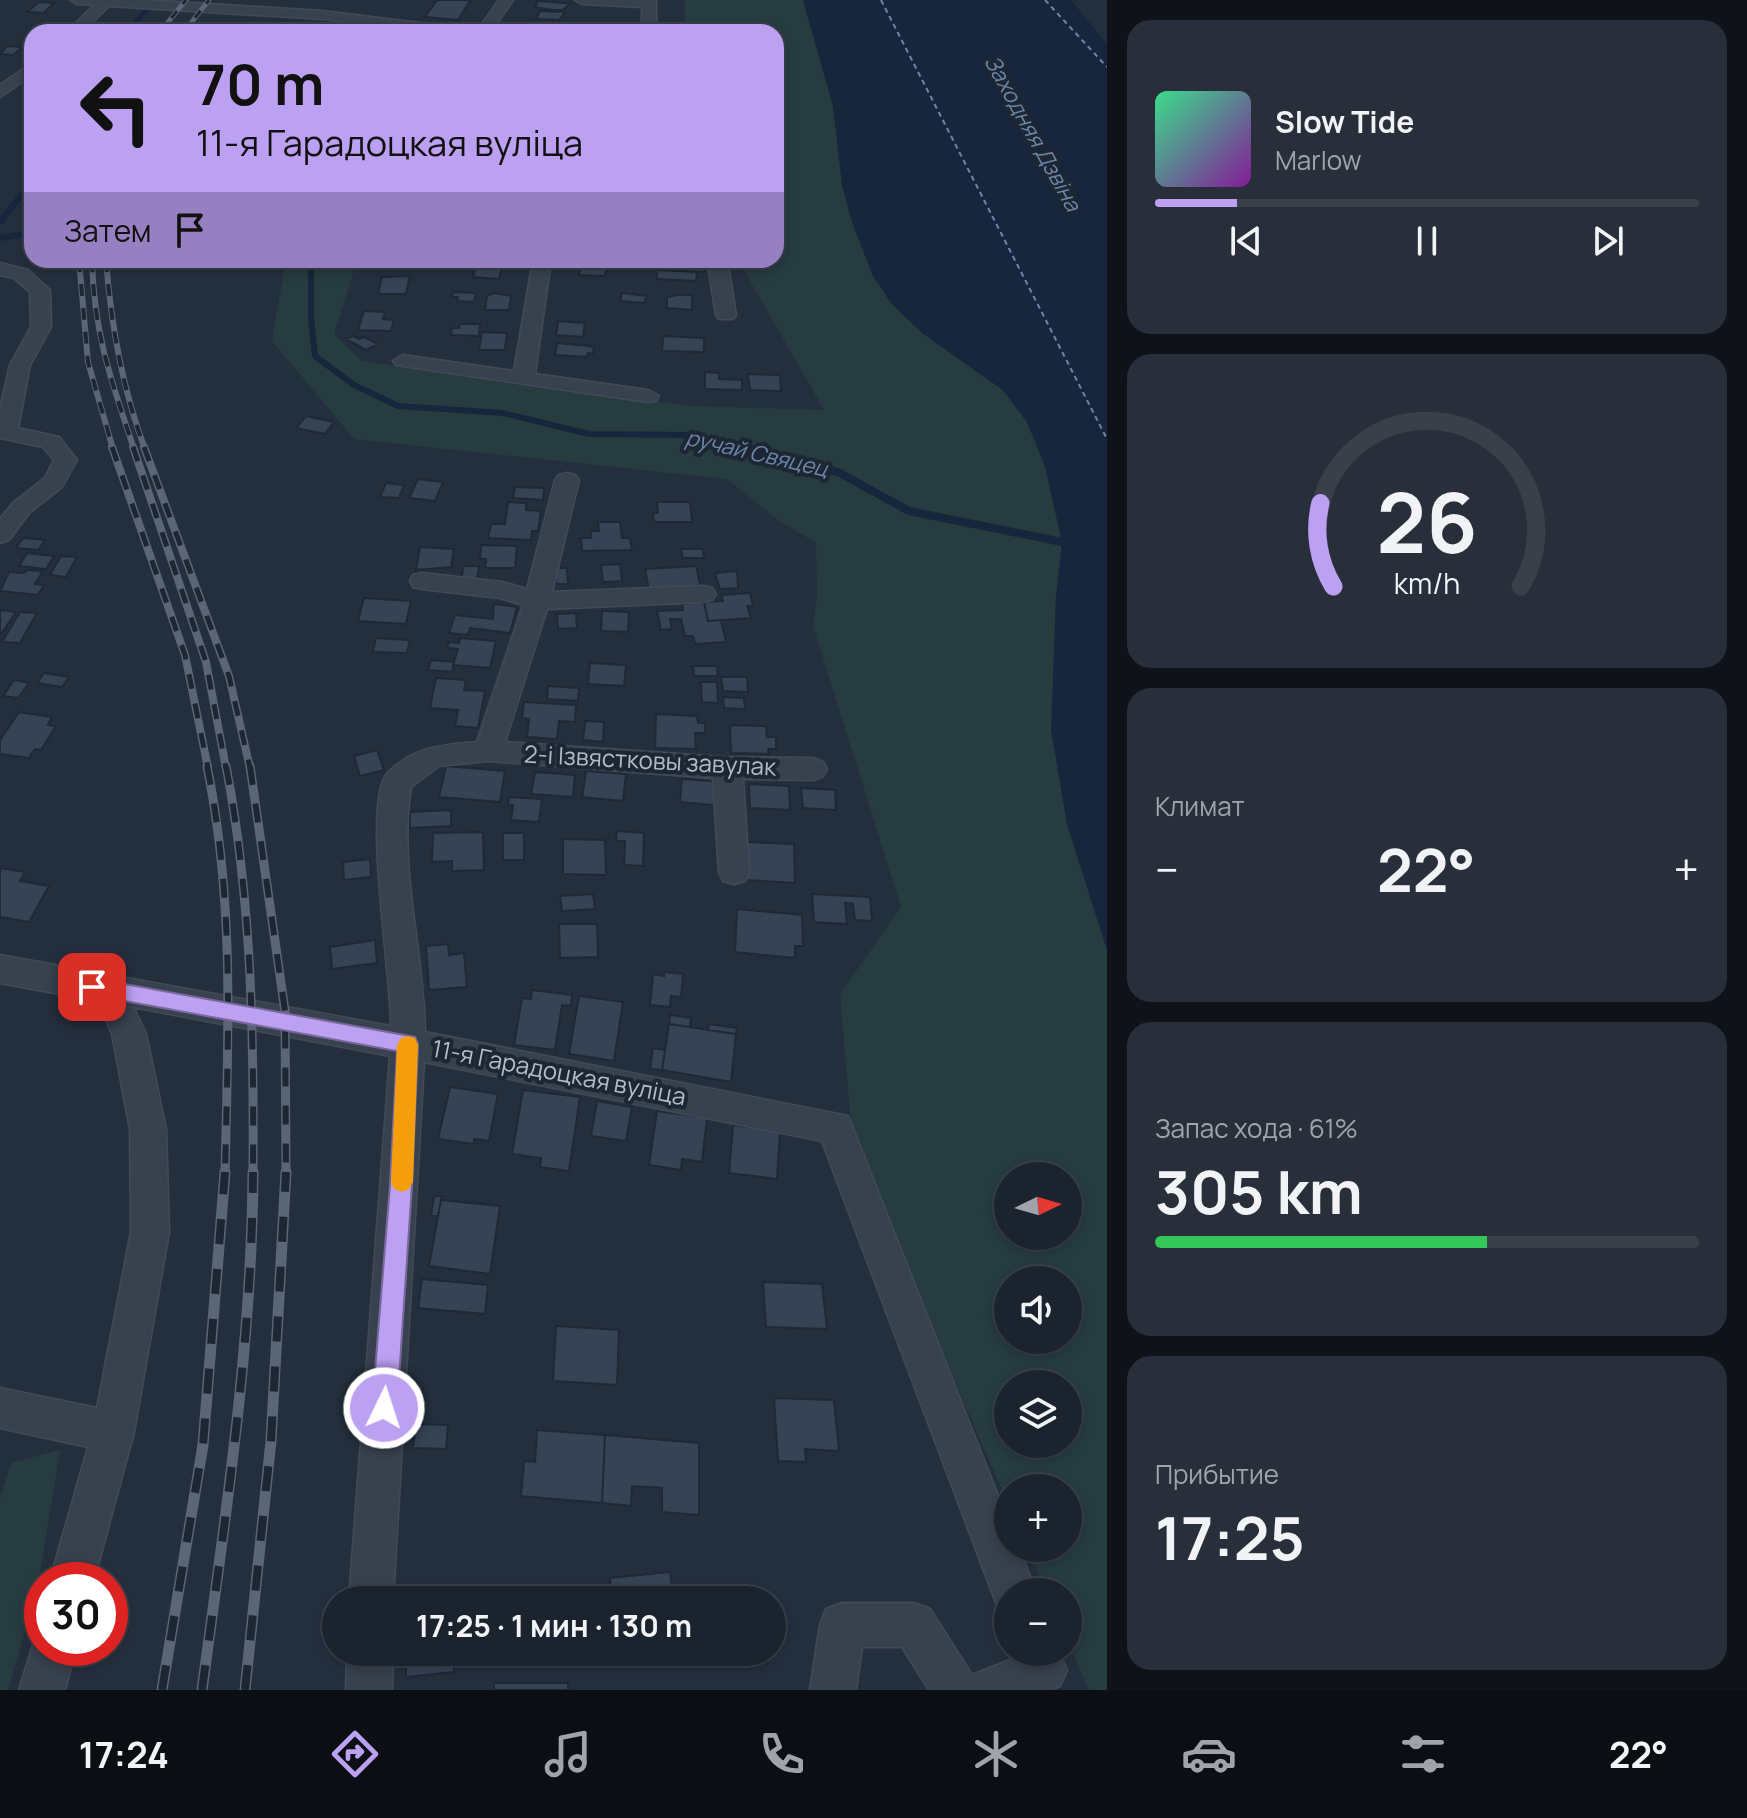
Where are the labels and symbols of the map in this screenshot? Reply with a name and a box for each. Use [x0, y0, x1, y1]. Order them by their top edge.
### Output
water label: Заходняя Дзвіна [978, 50, 1089, 218]
water label: ручай Свяцец [683, 422, 831, 484]
street label: 2-і Ізвястковы завулак [523, 736, 778, 783]
pin [58, 953, 126, 1021]
street label: 11-я Гарадоцкая вуліца [429, 1031, 689, 1112]
north arrow [994, 1162, 1082, 1250]
position arrow [342, 1366, 426, 1450]
speed limit sign: 30 [24, 1562, 128, 1666]

